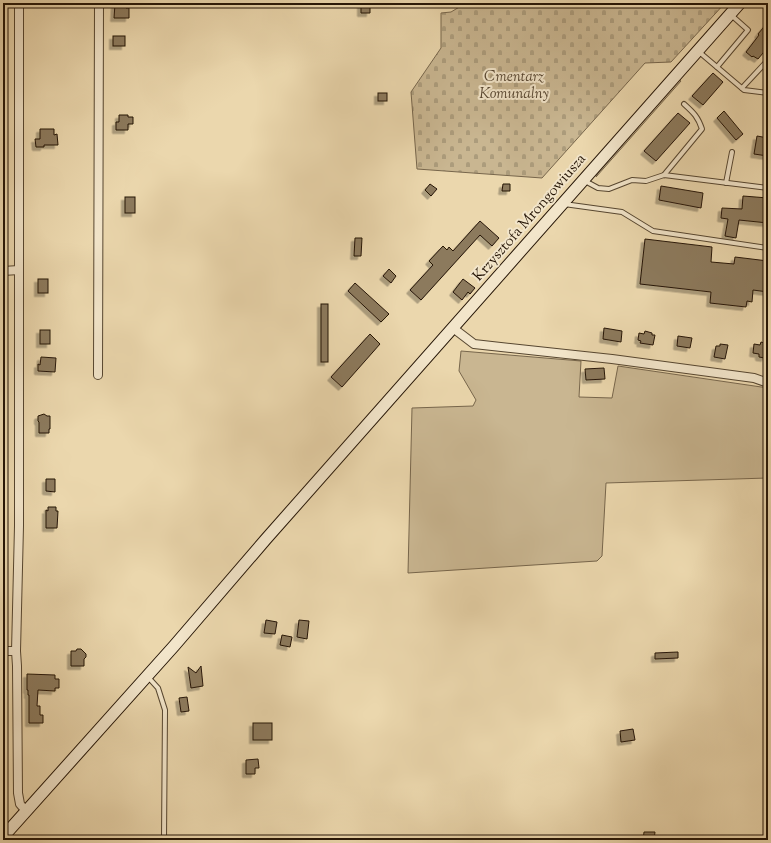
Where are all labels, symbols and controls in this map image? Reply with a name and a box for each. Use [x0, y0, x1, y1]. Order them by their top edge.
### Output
park label: Cmentarz Komunalny [479, 67, 549, 105]
street label: Krzysztofa Mrongowiusza [469, 149, 592, 286]

